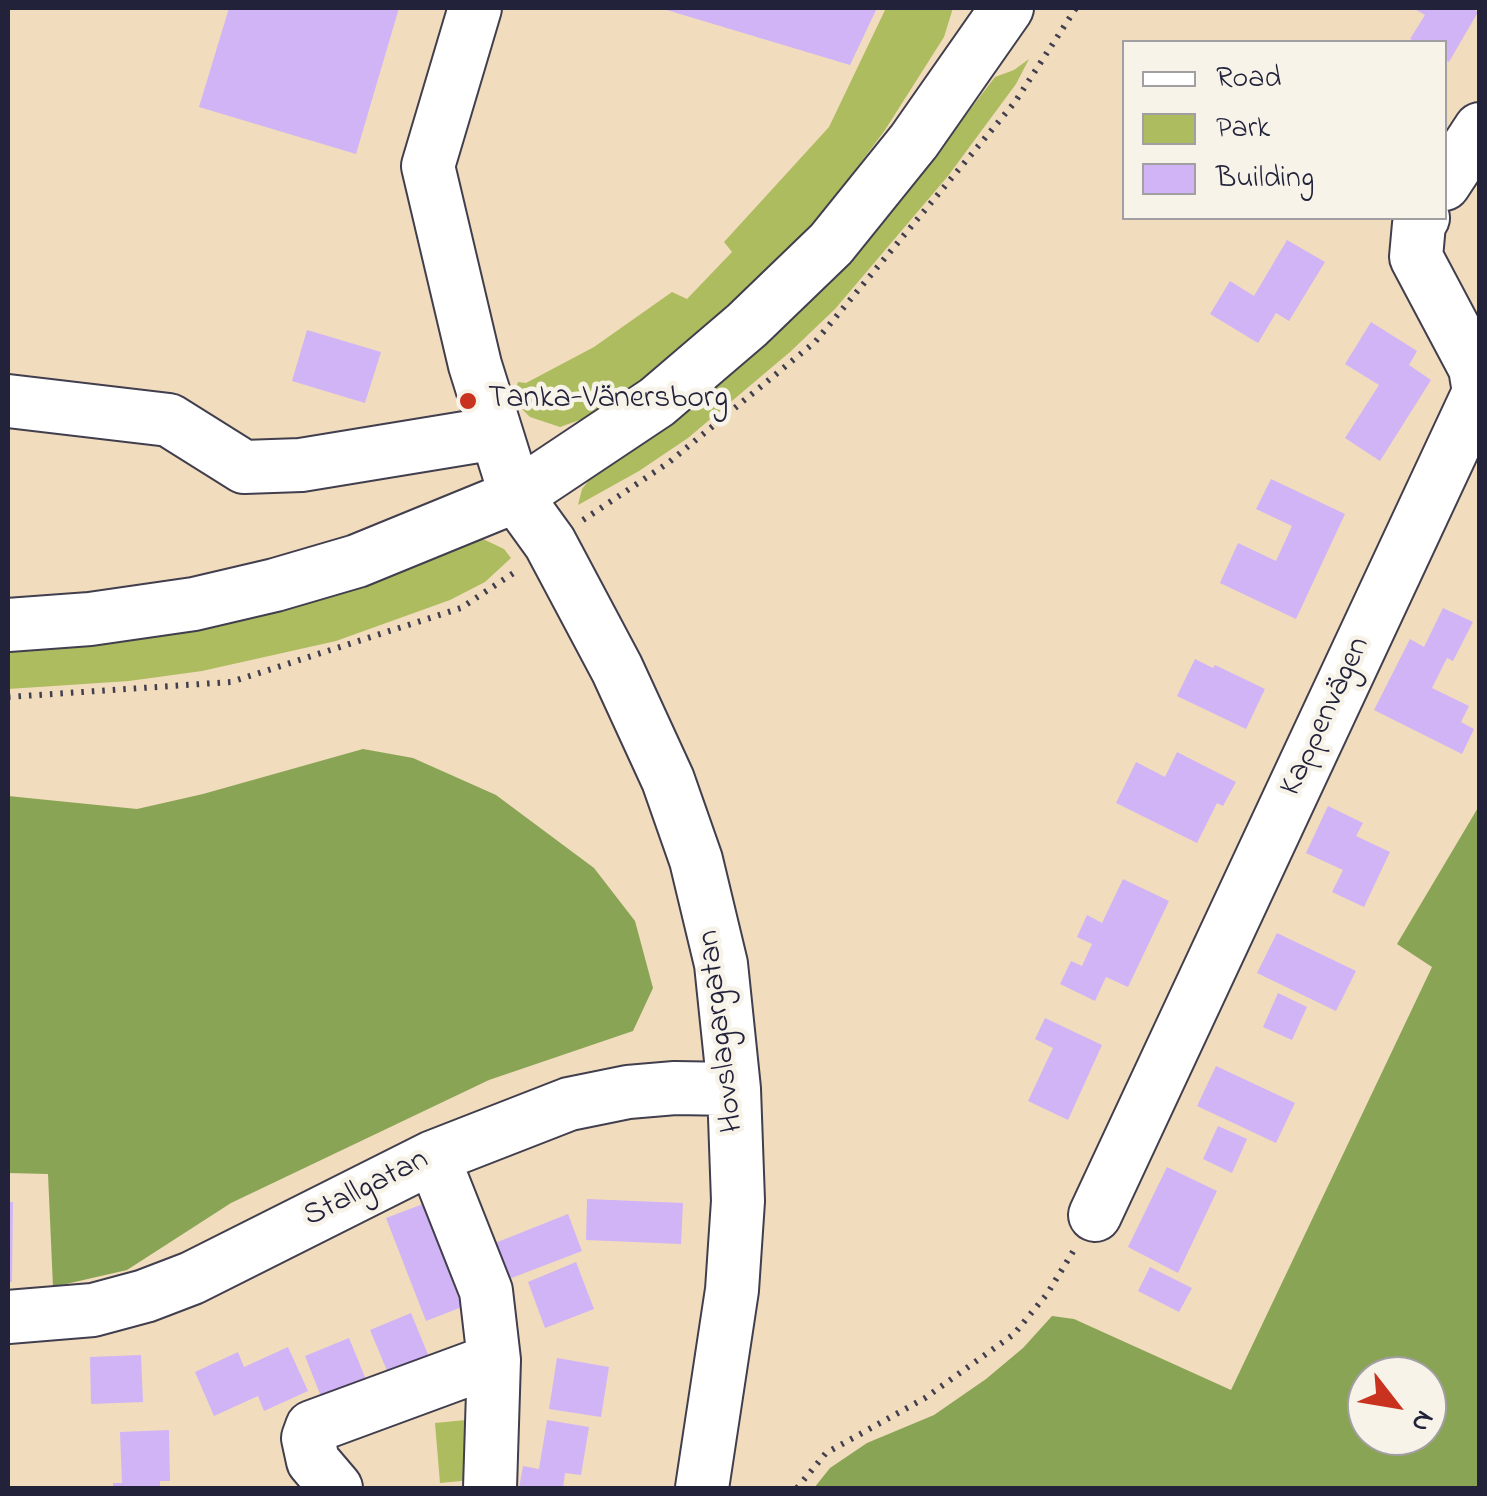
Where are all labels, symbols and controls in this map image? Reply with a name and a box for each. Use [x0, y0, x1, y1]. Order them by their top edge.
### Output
legend [1122, 40, 1447, 220]
text: Road [1216, 57, 1281, 101]
text: Park [1216, 107, 1270, 151]
text: Building [1216, 157, 1314, 201]
place label: Tanka-Vänersborg [488, 382, 728, 420]
marker: Tanka-Vänersborg [457, 390, 479, 412]
street label: Kappenvägen [1274, 631, 1380, 803]
street label: Hovslagargatan [692, 928, 754, 1134]
street label: Stallgatan [298, 1142, 436, 1238]
north arrow [1347, 1356, 1447, 1456]
text: N [1399, 1402, 1444, 1439]

